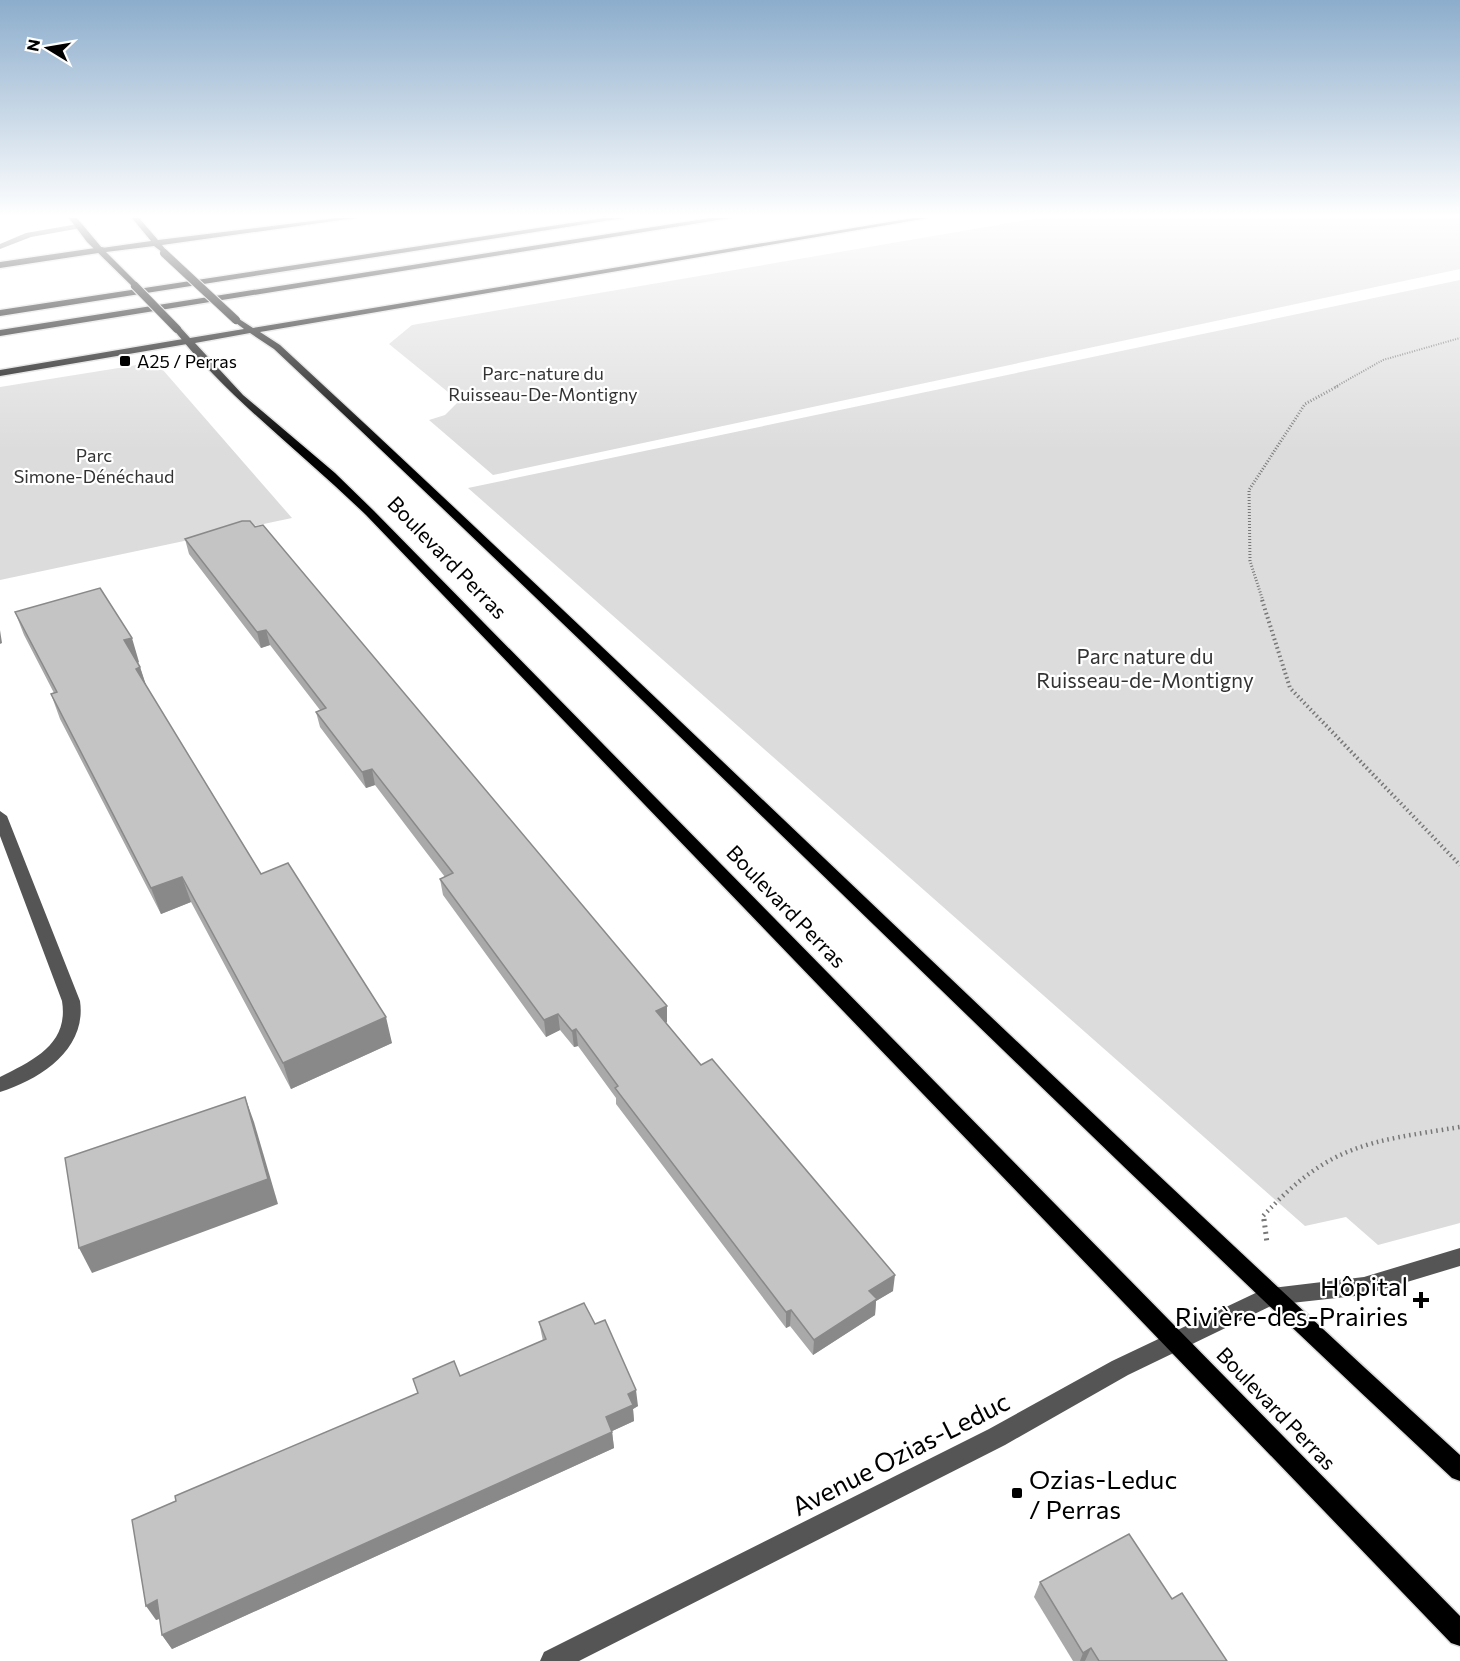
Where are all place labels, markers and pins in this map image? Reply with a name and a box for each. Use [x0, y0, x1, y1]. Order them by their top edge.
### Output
place label: A25 / Perras [137, 350, 237, 372]
marker: A25 / Perras [118, 354, 132, 368]
place label: Hôpital Rivière-des-Prairies [1175, 1270, 1408, 1331]
marker: Hôpital Rivière-des-Prairies [1412, 1291, 1430, 1309]
place label: Ozias-Leduc / Perras [1029, 1463, 1177, 1524]
marker: Ozias-Leduc / Perras [1010, 1486, 1024, 1500]

